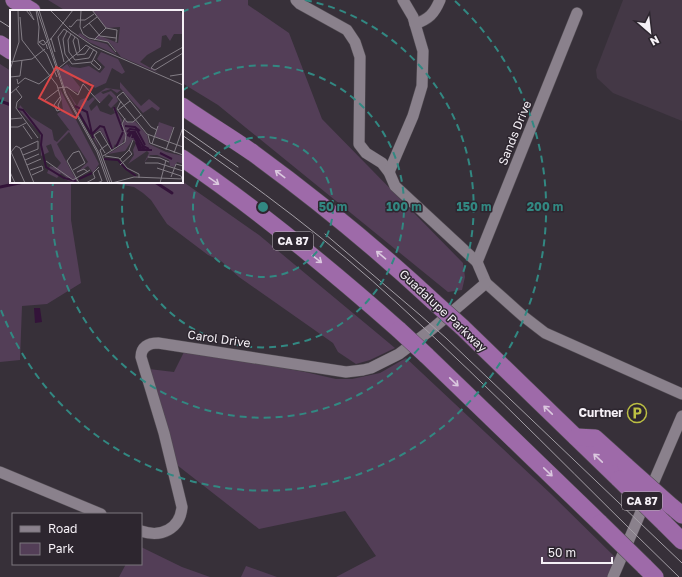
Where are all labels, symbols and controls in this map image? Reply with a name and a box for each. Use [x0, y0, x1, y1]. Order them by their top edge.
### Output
inset map [10, 10, 183, 183]
north arrow [630, 12, 670, 52]
text: N [648, 34, 662, 49]
street label: Sands Drive [495, 98, 534, 167]
one-way arrow [274, 170, 285, 178]
one-way arrow [208, 177, 219, 185]
text: 50 m [319, 199, 347, 214]
text: 100 m [386, 199, 422, 214]
text: 150 m [457, 199, 491, 214]
text: 200 m [527, 199, 563, 214]
centre of rings [256, 200, 270, 214]
road number: CA 87 [273, 232, 313, 250]
one-way arrow [376, 251, 387, 259]
one-way arrow [312, 255, 323, 264]
street label: Guadalupe Parkway [397, 266, 490, 355]
street label: Carol Drive [187, 327, 251, 350]
one-way arrow [449, 377, 459, 387]
parking icon: Curtner [626, 402, 648, 424]
one-way arrow [543, 405, 553, 415]
place label: Curtner [579, 405, 623, 420]
one-way arrow [593, 453, 603, 463]
one-way arrow [543, 468, 553, 477]
road number: CA 87 [622, 492, 662, 510]
legend [12, 513, 142, 565]
text: Road [48, 521, 77, 536]
scale bar [542, 539, 612, 565]
text: Park [48, 541, 74, 556]
text: 50 m [548, 545, 576, 560]

